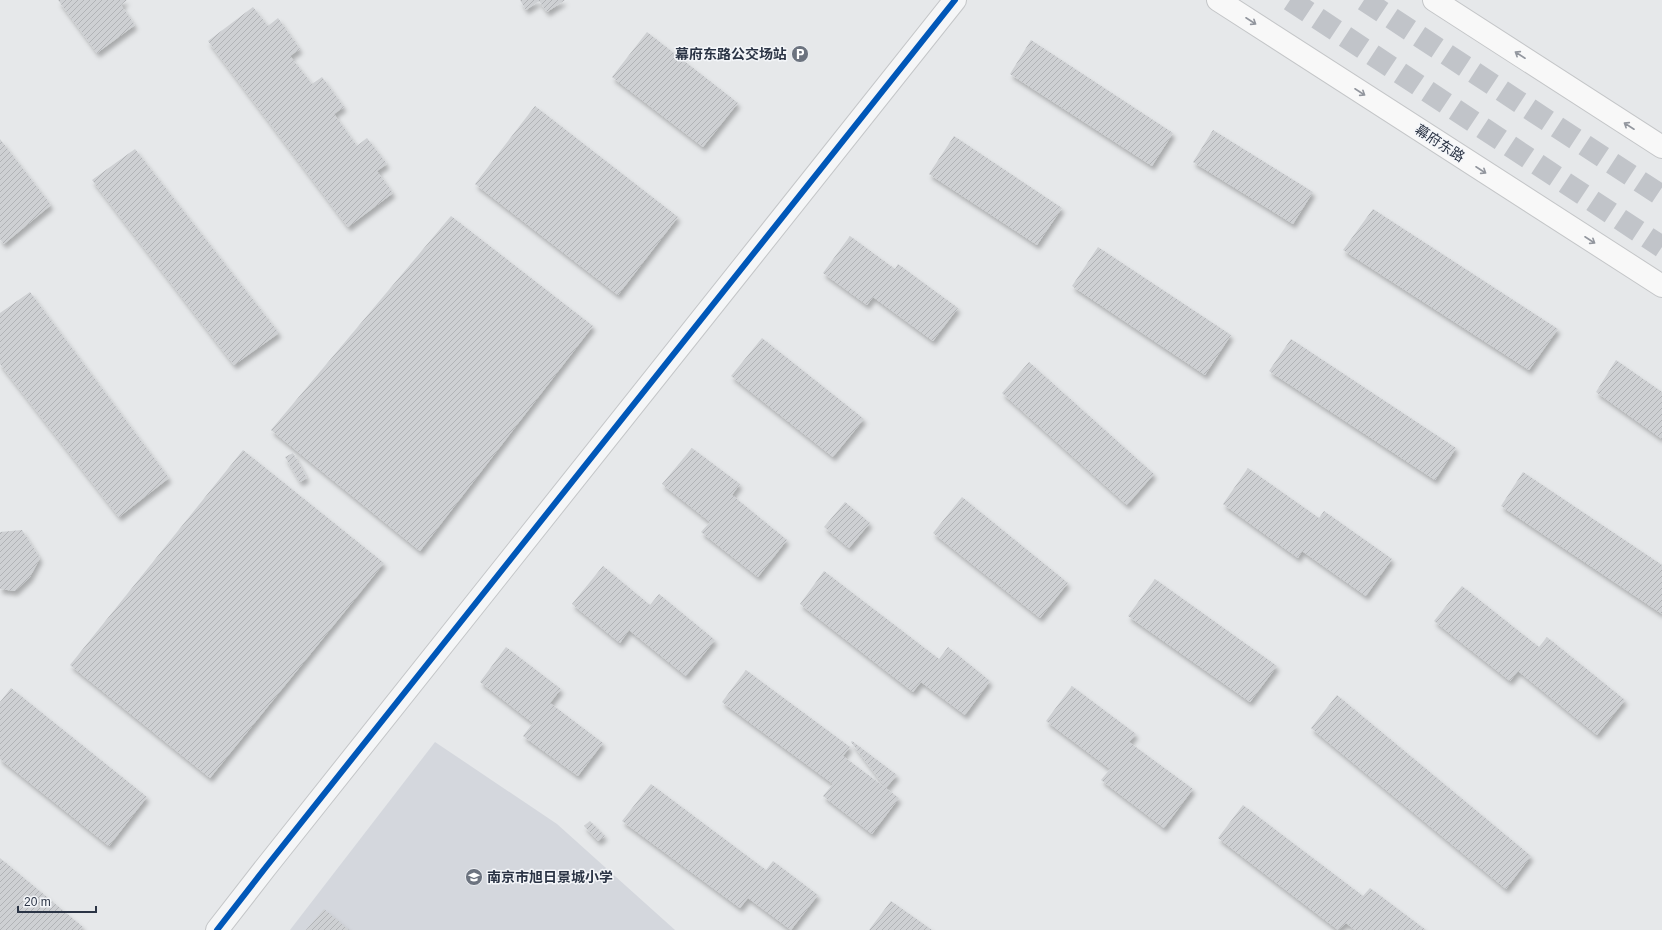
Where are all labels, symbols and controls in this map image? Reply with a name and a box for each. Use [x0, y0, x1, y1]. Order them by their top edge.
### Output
one-way arrow [1245, 17, 1256, 25]
parking icon: 幕府东路公交场站 [790, 44, 810, 64]
place label: 幕府东路公交场站 [675, 46, 787, 62]
one-way arrow [1514, 51, 1526, 59]
one-way arrow [1354, 88, 1366, 96]
street label: 幕府东路 [1412, 121, 1468, 165]
one-way arrow [1623, 121, 1635, 129]
one-way arrow [1475, 166, 1486, 174]
one-way arrow [1585, 236, 1596, 244]
school or university icon: 南京市旭日景城小学 [464, 867, 484, 887]
place label: 南京市旭日景城小学 [487, 869, 613, 885]
scale bar [18, 888, 96, 914]
text: 20 m [24, 895, 51, 909]

